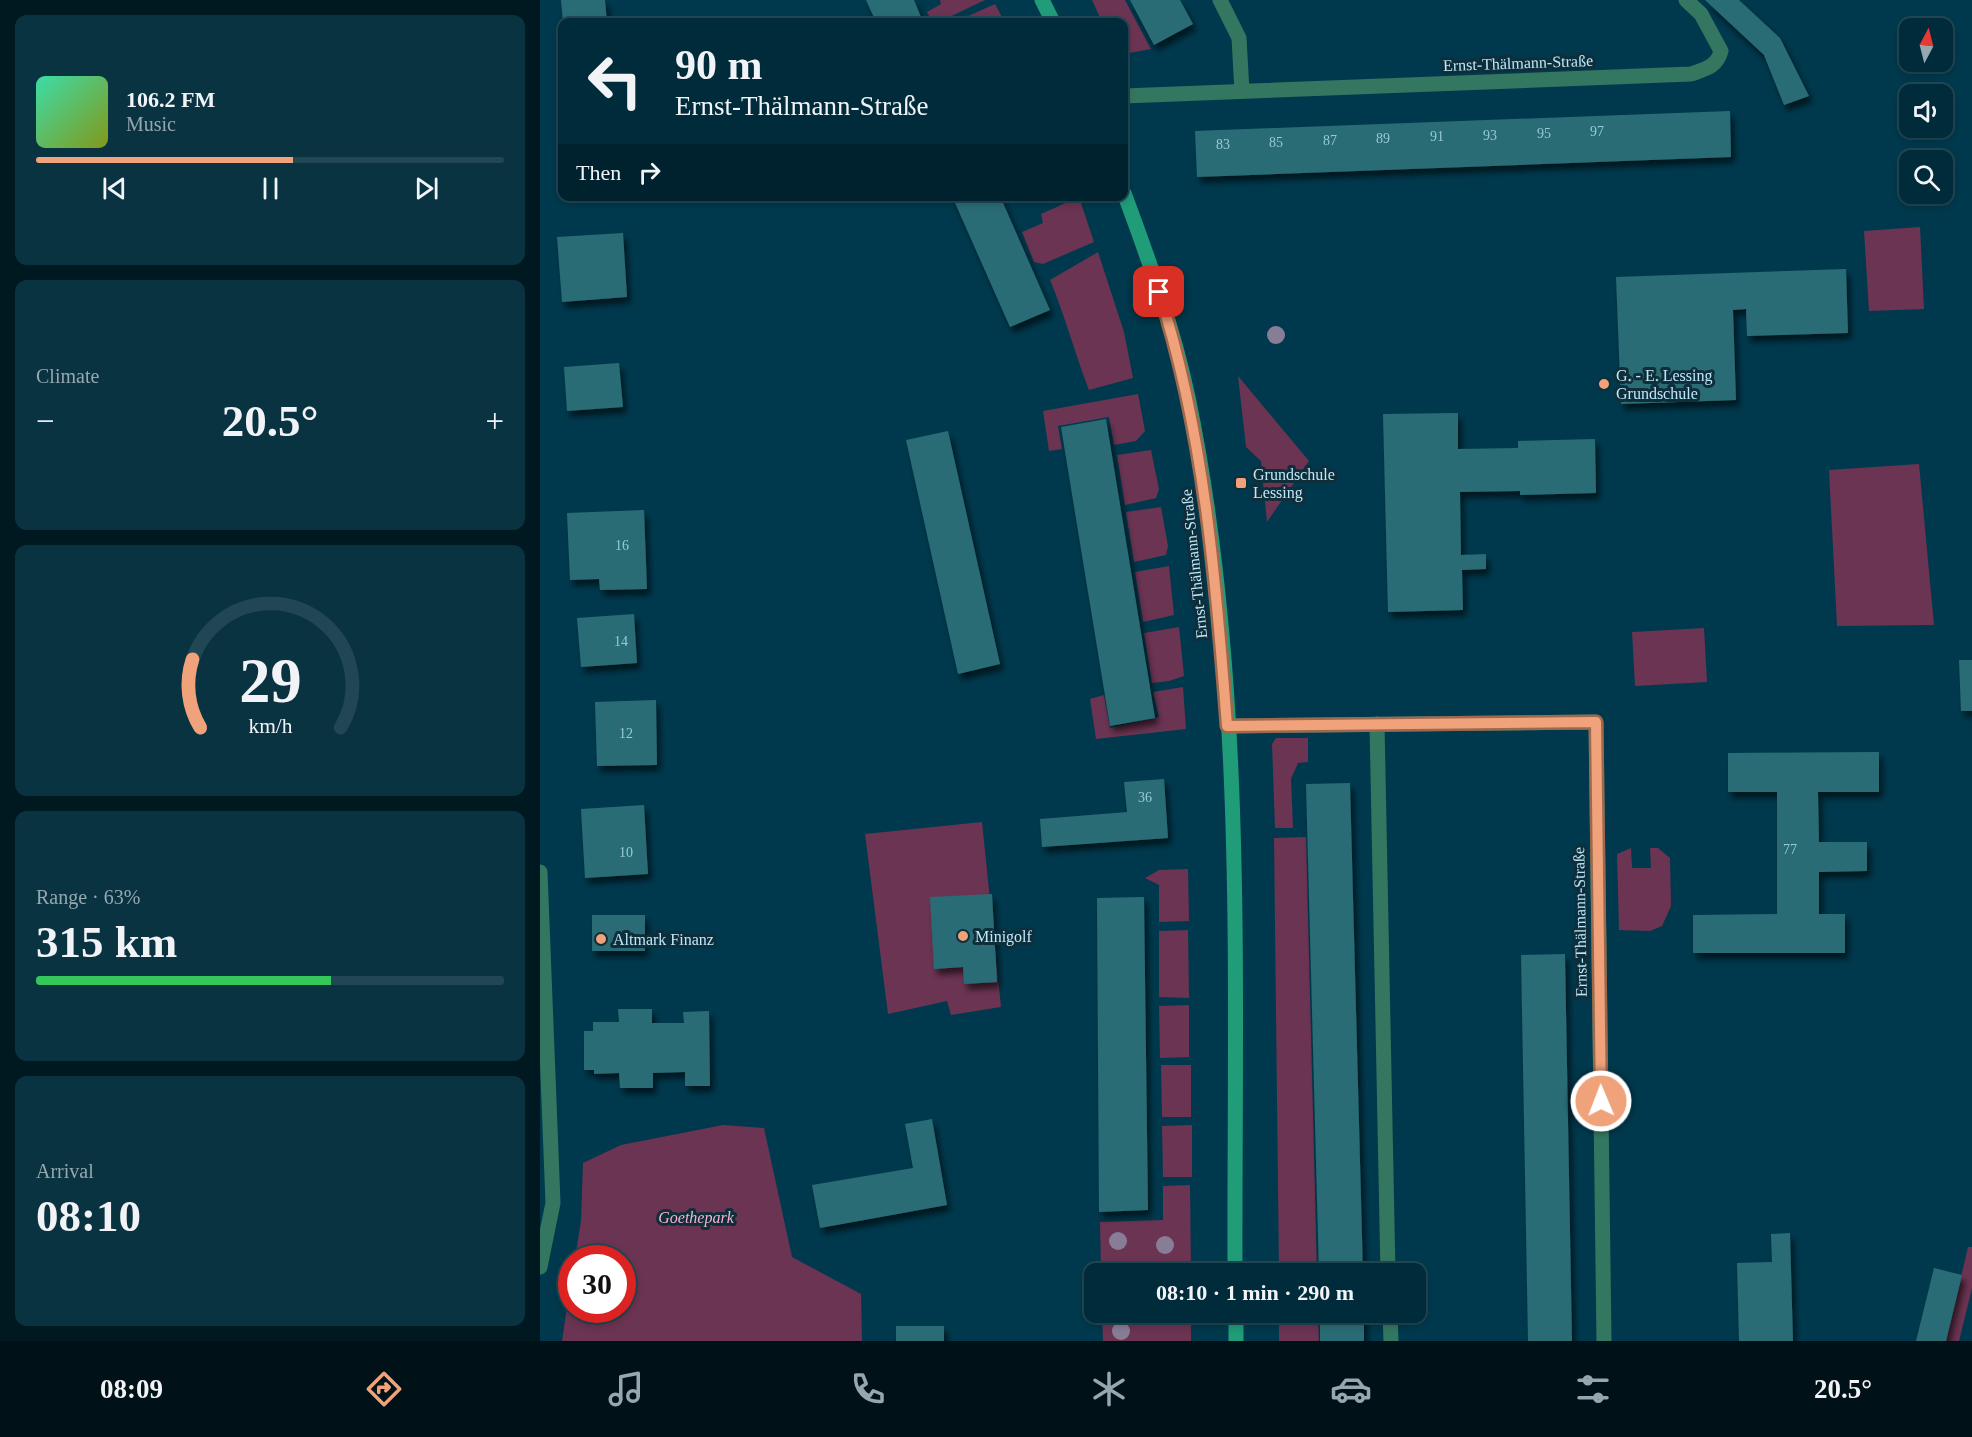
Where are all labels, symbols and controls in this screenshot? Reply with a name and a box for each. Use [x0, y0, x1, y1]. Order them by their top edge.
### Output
north arrow [1899, 18, 1953, 72]
map controls [1899, 18, 1953, 204]
icon: left [576, 42, 654, 120]
text: 90 m [675, 42, 763, 88]
street label: Ernst-Thälmann-Straße [1443, 52, 1593, 74]
button: sound [1899, 84, 1953, 138]
text: 106.2 FM [126, 87, 215, 112]
text: Ernst-Thälmann-Straße [675, 91, 928, 121]
text: Music [126, 113, 176, 135]
house number: 97 [1590, 124, 1604, 139]
house number: 95 [1537, 126, 1551, 141]
house number: 93 [1483, 128, 1497, 143]
house number: 91 [1430, 129, 1444, 144]
house number: 89 [1376, 131, 1390, 146]
house number: 87 [1323, 133, 1337, 148]
house number: 85 [1269, 135, 1283, 150]
house number: 83 [1216, 137, 1230, 152]
button: search [1899, 150, 1953, 204]
icon: right [633, 156, 666, 189]
text: Then [576, 160, 621, 185]
icon: previous [98, 172, 131, 205]
icon: pause [254, 172, 287, 205]
icon: next [410, 172, 443, 205]
pin [1133, 266, 1184, 317]
icon: arrive [1142, 275, 1175, 308]
text: Climate [36, 365, 99, 387]
place label: G. - E. Lessing Grundschule [1616, 367, 1712, 402]
marker: G. - E. Lessing Grundschule [1597, 377, 1611, 391]
text: 20.5° [222, 396, 318, 446]
text: − [36, 403, 55, 439]
text: + [485, 403, 504, 439]
place label: Grundschule Lessing [1253, 466, 1335, 502]
marker: Grundschule Lessing [1234, 476, 1248, 490]
street label: Ernst-Thälmann-Straße [1178, 488, 1210, 640]
house number: 16 [615, 538, 629, 553]
house number: 14 [614, 634, 628, 649]
text: 29 [239, 646, 301, 715]
text: km/h [248, 714, 292, 738]
house number: 12 [619, 726, 633, 741]
house number: 36 [1138, 790, 1152, 805]
house number: 77 [1783, 842, 1797, 857]
house number: 10 [619, 845, 633, 860]
street label: Ernst-Thälmann-Straße [1570, 847, 1590, 997]
text: Range · 63% [36, 886, 140, 908]
text: 315 km [36, 917, 177, 967]
place label: Minigolf [975, 928, 1033, 946]
marker: Minigolf [956, 929, 970, 943]
place label: Altmark Finanz [613, 931, 714, 948]
marker: Altmark Finanz [594, 932, 608, 946]
position arrow [1569, 1069, 1633, 1133]
text: Arrival [36, 1160, 94, 1182]
text: 08:10 [36, 1191, 141, 1241]
park label: Goethepark [658, 1209, 735, 1227]
speed limit sign: 30 [558, 1245, 636, 1323]
text: 08:10 · 1 min · 290 m [1156, 1280, 1354, 1305]
icon: directions [363, 1368, 405, 1410]
icon: music [605, 1368, 647, 1410]
icon: phone [847, 1368, 889, 1410]
icon: climate [1088, 1368, 1130, 1410]
icon: car [1330, 1368, 1372, 1410]
icon: filters [1572, 1368, 1614, 1410]
text: 08:09 [100, 1374, 163, 1404]
text: 20.5° [1814, 1374, 1872, 1404]

